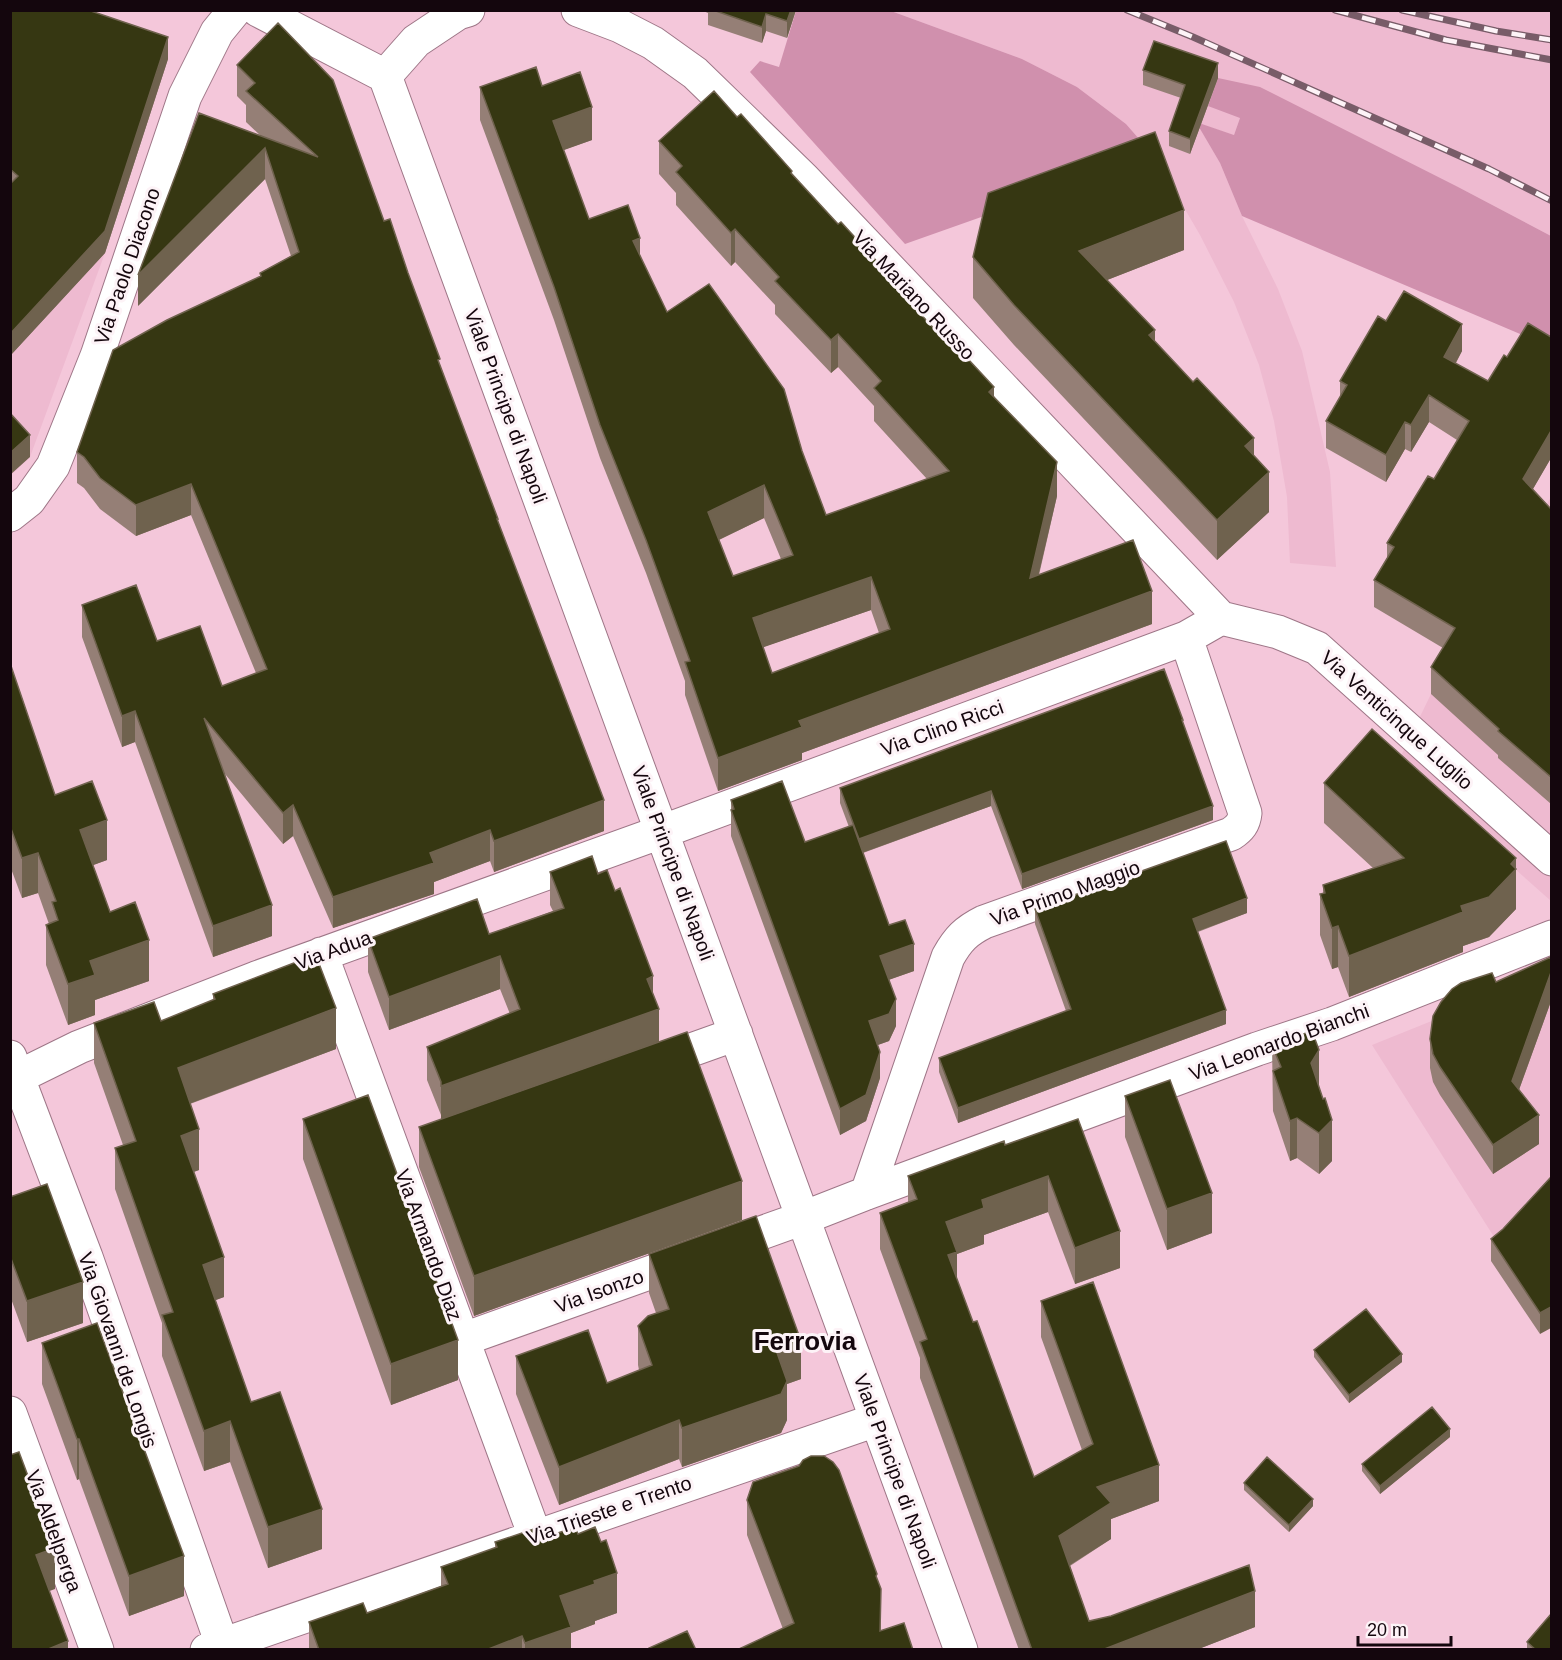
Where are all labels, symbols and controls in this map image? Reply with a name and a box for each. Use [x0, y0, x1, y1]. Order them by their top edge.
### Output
street label: Via Paolo Diacono [90, 185, 164, 347]
street label: Via Mariano Russo [848, 226, 980, 364]
street label: Viale Principe di Napoli [461, 306, 551, 506]
street label: Via Venticinque Luglio [1317, 646, 1477, 794]
street label: Via Clino Ricci [878, 696, 1006, 760]
street label: Viale Principe di Napoli [628, 763, 718, 963]
street label: Via Primo Maggio [987, 856, 1143, 930]
street label: Via Adua [292, 926, 375, 974]
street label: Via Leonardo Bianchi [1186, 999, 1372, 1085]
street label: Via Armando Diaz [391, 1166, 467, 1324]
street label: Via Giovanni de Longis [74, 1249, 162, 1451]
street label: Via Isonzo [552, 1265, 646, 1317]
district label: Ferrovia [754, 1326, 857, 1356]
street label: Viale Principe di Napoli [850, 1371, 940, 1571]
street label: Via Aldelperga [22, 1467, 87, 1596]
street label: Via Trieste e Trento [524, 1471, 694, 1549]
scale bar [1358, 1609, 1451, 1647]
text: 20 m [1367, 1620, 1407, 1640]

